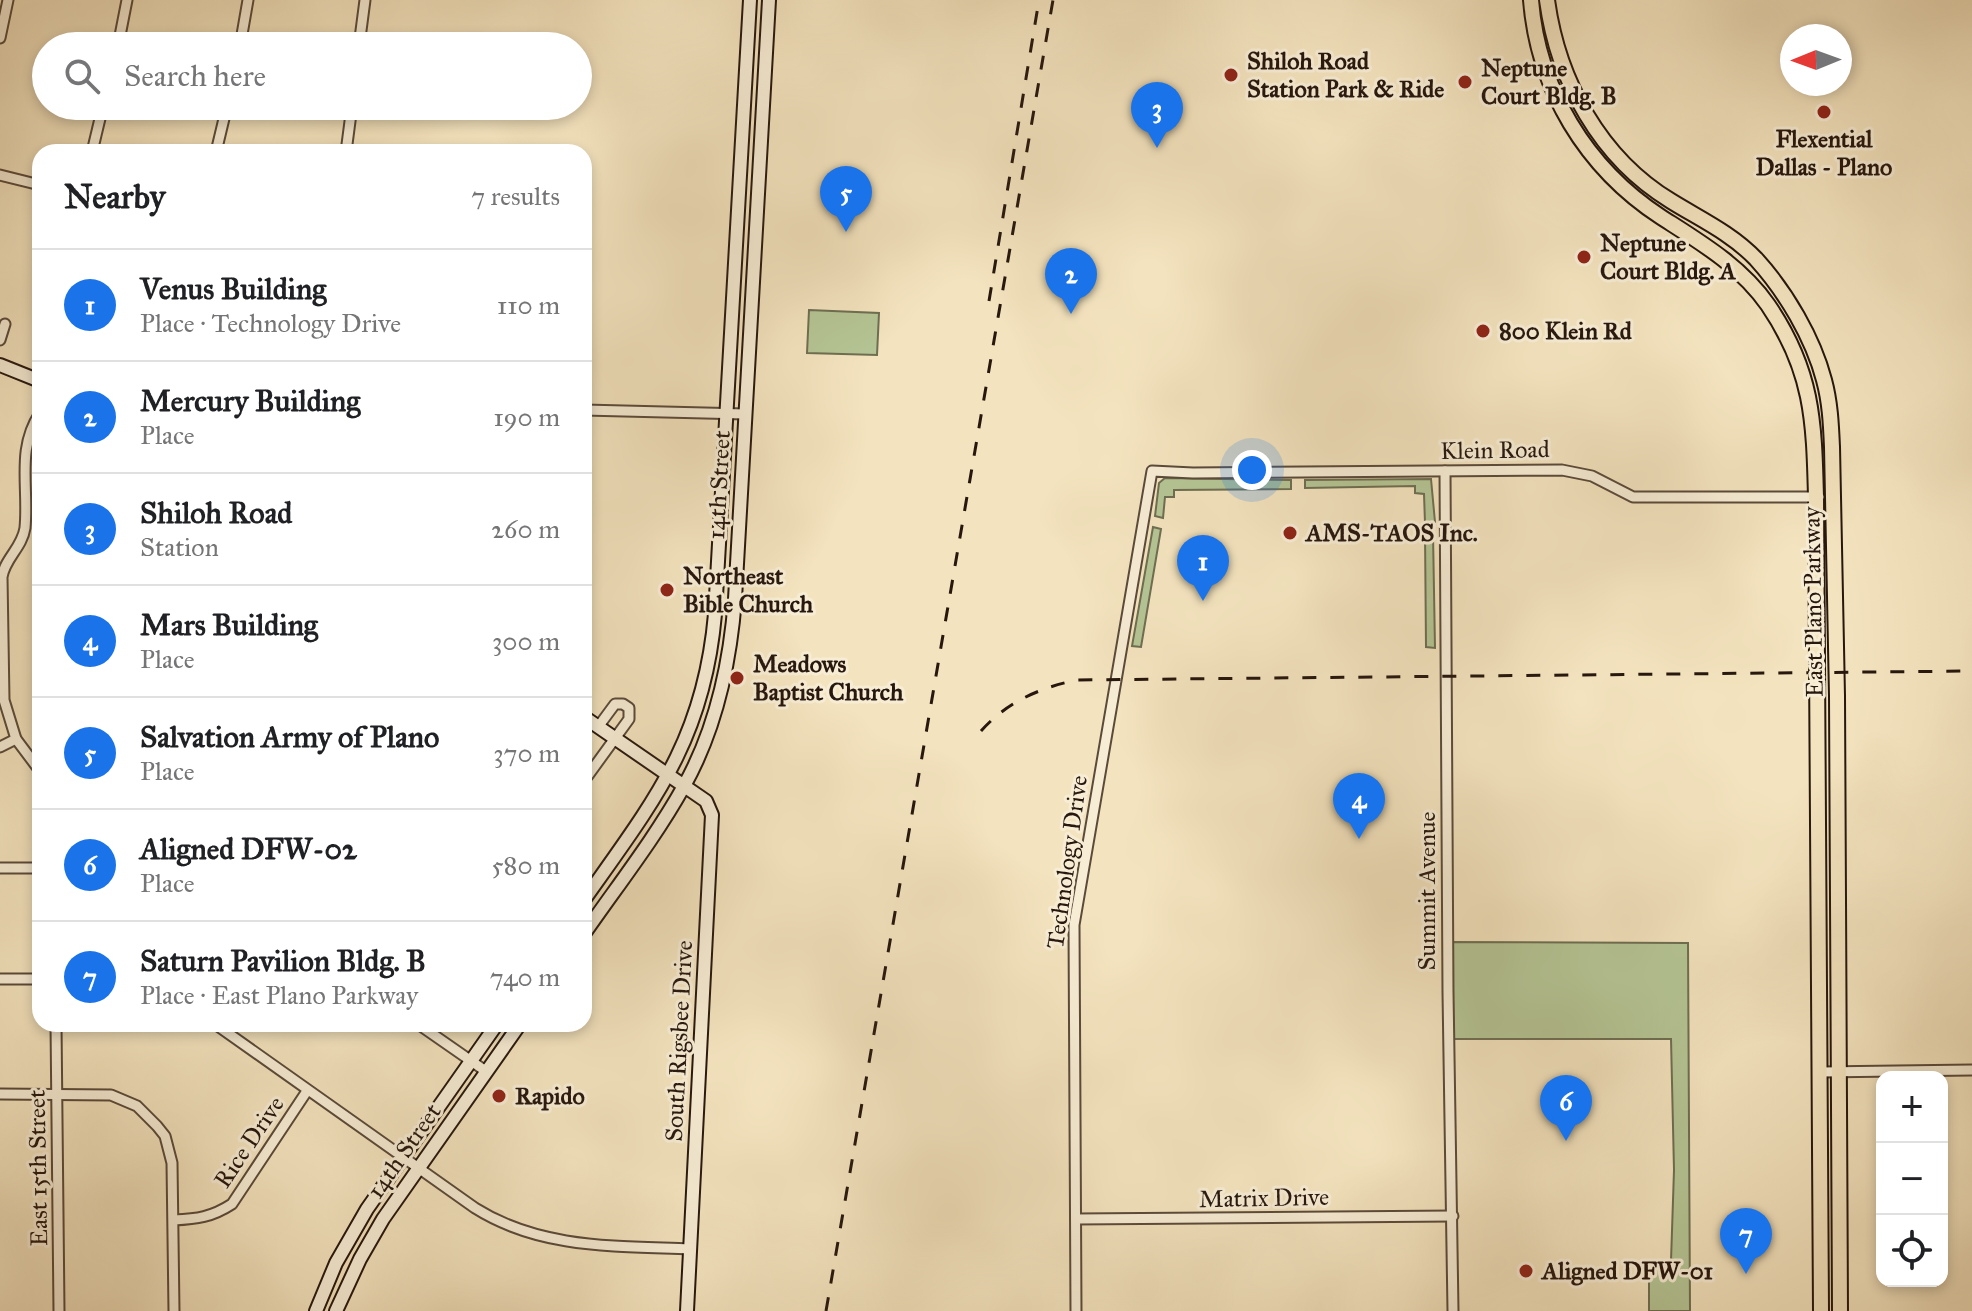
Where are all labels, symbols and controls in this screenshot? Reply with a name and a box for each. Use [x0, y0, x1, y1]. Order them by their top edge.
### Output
north arrow [1780, 24, 1852, 96]
search box [32, 32, 592, 120]
place label: Shiloh Road Station Park & Ride [1247, 46, 1444, 104]
place label: Neptune Court Bldg. B [1481, 53, 1617, 111]
icon: search [60, 54, 104, 98]
text: Search here [124, 58, 266, 94]
marker: Shiloh Road Station Park & Ride [1222, 66, 1240, 84]
marker: Neptune Court Bldg. B [1456, 73, 1474, 91]
pin: 3 [1131, 82, 1183, 148]
marker: Flexential Dallas - Plano [1815, 103, 1833, 121]
place label: Flexential Dallas - Plano [1756, 124, 1892, 182]
pin: 5 [820, 166, 872, 232]
text: Nearby [64, 176, 166, 217]
text: 7 results [471, 180, 560, 212]
place label: Neptune Court Bldg. A [1600, 228, 1737, 286]
pin: 2 [1045, 248, 1097, 314]
marker: Neptune Court Bldg. A [1575, 248, 1593, 266]
text: Venus Building [140, 271, 326, 307]
text: 1 [85, 289, 95, 321]
text: 110 m [497, 289, 560, 321]
text: Place · Technology Drive [140, 307, 401, 339]
place label: 800 Klein Rd [1499, 316, 1633, 346]
marker: 800 Klein Rd [1474, 322, 1492, 340]
text: Mercury Building [140, 383, 360, 419]
text: 2 [84, 401, 96, 433]
text: 190 m [493, 401, 560, 433]
text: Place [140, 419, 195, 451]
street label: 14th Street [701, 429, 737, 540]
street label: Klein Road [1440, 434, 1550, 466]
your location [1232, 450, 1272, 490]
text: Shiloh Road [140, 495, 292, 531]
street label: East Plano Parkway [1796, 506, 1830, 698]
text: 3 [85, 513, 95, 545]
text: 260 m [491, 513, 560, 545]
place label: AMS-TAOS Inc. [1304, 518, 1478, 548]
marker: AMS-TAOS Inc. [1281, 524, 1299, 542]
text: Station [140, 531, 219, 563]
pin: 1 [1177, 535, 1229, 601]
place label: Northeast Bible Church [683, 561, 814, 619]
marker: Northeast Bible Church [658, 581, 676, 599]
text: Mars Building [140, 607, 318, 643]
text: 4 [83, 625, 97, 657]
text: 300 m [492, 625, 560, 657]
text: Place [140, 643, 195, 675]
place label: Meadows Baptist Church [753, 649, 904, 707]
marker: Meadows Baptist Church [728, 669, 746, 687]
text: Salvation Army of Plano [140, 719, 439, 755]
text: 5 [84, 737, 96, 769]
text: 370 m [493, 737, 560, 769]
text: Place [140, 755, 195, 787]
street label: Technology Drive [1040, 773, 1094, 951]
pin: 4 [1333, 773, 1385, 839]
street label: Summit Avenue [1412, 811, 1442, 971]
text: Aligned DFW-02 [140, 831, 357, 867]
text: 6 [83, 849, 97, 881]
text: 580 m [492, 849, 560, 881]
text: Place [140, 867, 195, 899]
street label: South Rigsbee Drive [659, 940, 699, 1142]
text: Saturn Pavilion Bldg. B [140, 943, 426, 979]
text: 7 [83, 961, 97, 993]
text: 740 m [490, 961, 560, 993]
text: Place · East Plano Parkway [140, 979, 418, 1011]
map controls [1876, 1071, 1948, 1287]
button: + [1876, 1071, 1948, 1143]
pin: 6 [1540, 1075, 1592, 1141]
place label: Rapido [515, 1081, 585, 1111]
marker: Rapido [490, 1087, 508, 1105]
street label: East 15th Street [22, 1089, 54, 1247]
street label: Rice Drive [207, 1090, 291, 1194]
street label: 14th Street [360, 1097, 448, 1204]
button: − [1876, 1143, 1948, 1215]
street label: Matrix Drive [1199, 1182, 1329, 1214]
pin: 7 [1720, 1208, 1772, 1274]
button: locate [1876, 1215, 1948, 1287]
place label: Aligned DFW-01 [1540, 1256, 1713, 1286]
marker: Aligned DFW-01 [1517, 1262, 1535, 1280]

